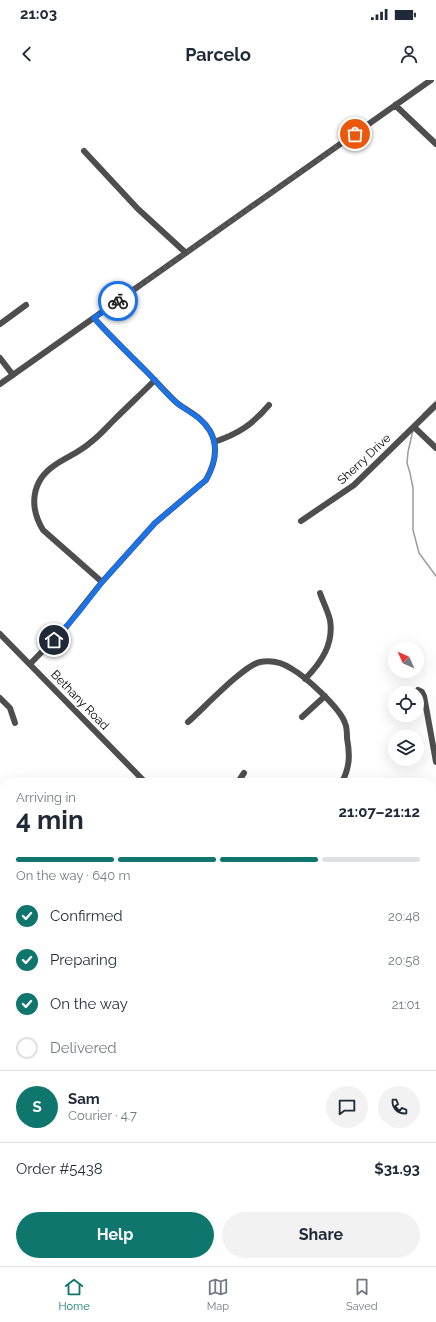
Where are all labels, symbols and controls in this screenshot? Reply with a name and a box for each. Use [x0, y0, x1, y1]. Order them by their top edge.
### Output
text: 21:03 [20, 5, 57, 23]
icon: back [16, 43, 38, 65]
icon: person [398, 43, 420, 65]
text: Parcelo [185, 44, 251, 65]
pin [338, 117, 372, 151]
icon: bag [344, 123, 366, 145]
courier [98, 281, 138, 321]
icon: bike [107, 290, 129, 312]
street label: Sherry Drive [334, 431, 394, 487]
pin [37, 623, 71, 657]
icon: home [43, 629, 65, 651]
north arrow [388, 642, 424, 678]
map controls [388, 642, 424, 766]
street label: Bethany Road [48, 667, 112, 733]
button: locate [388, 686, 424, 722]
button: layers [388, 730, 424, 766]
text: Arriving in [16, 790, 76, 805]
text: 21:07–21:12 [339, 803, 420, 821]
text: 4 min [16, 805, 84, 835]
text: On the way · 640 m [16, 868, 130, 883]
icon: check [16, 905, 38, 927]
text: Confirmed [50, 907, 123, 925]
text: 20:48 [388, 909, 420, 924]
icon: check [16, 949, 38, 971]
text: Preparing [50, 951, 117, 969]
text: 20:58 [388, 953, 420, 968]
icon: check [16, 993, 38, 1015]
text: On the way [50, 995, 128, 1013]
text: 21:01 [392, 997, 420, 1012]
text: Delivered [50, 1039, 117, 1057]
button: chat [326, 1086, 368, 1128]
button: phone [378, 1086, 420, 1128]
text: Sam [68, 1090, 100, 1108]
text: S [32, 1098, 42, 1116]
text: Courier · 4.7 [68, 1108, 137, 1123]
text: Order #5438 [16, 1160, 103, 1178]
text: $31.93 [374, 1160, 420, 1178]
button: Help [16, 1212, 214, 1258]
button: Share [222, 1212, 420, 1258]
tab: Home [59, 1276, 90, 1313]
tab: Map [207, 1276, 229, 1313]
tab: Saved [346, 1276, 377, 1313]

